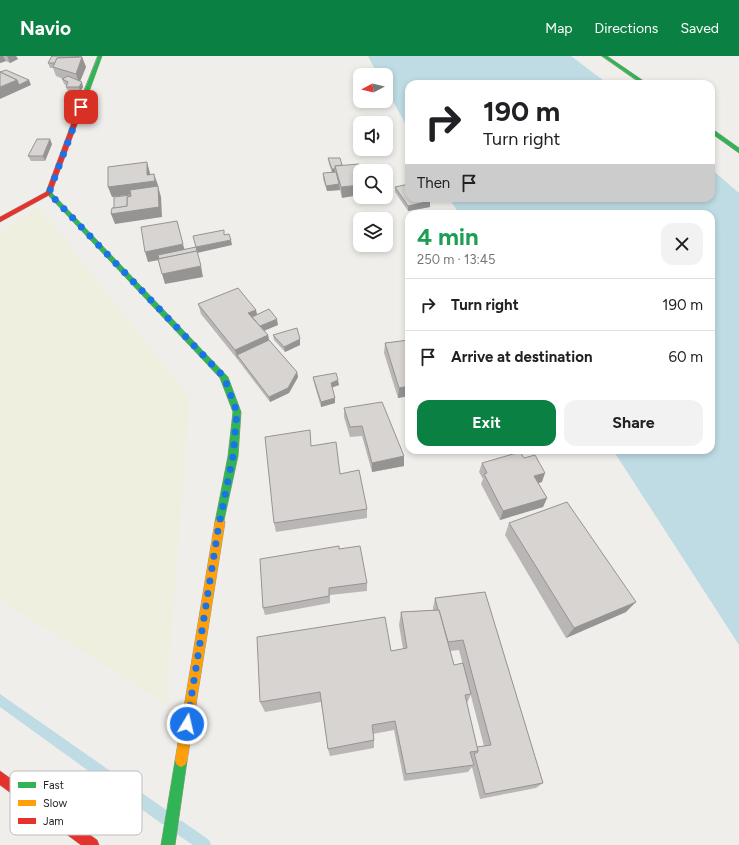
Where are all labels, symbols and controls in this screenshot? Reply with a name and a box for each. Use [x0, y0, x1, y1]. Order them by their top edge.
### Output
text: Navio [20, 17, 71, 40]
text: Map [545, 20, 573, 37]
text: Directions [595, 20, 658, 37]
text: Saved [680, 20, 719, 37]
north arrow [353, 68, 393, 108]
map controls [353, 68, 393, 252]
pin [64, 90, 98, 124]
text: 190 m [483, 94, 560, 128]
icon: arrive [70, 96, 92, 118]
icon: right [417, 96, 469, 148]
button: sound [353, 116, 393, 156]
text: Turn right [483, 128, 560, 150]
button: search [353, 164, 393, 204]
icon: arrive [458, 172, 480, 194]
text: Then [417, 174, 450, 192]
button: layers [353, 212, 393, 252]
text: 4 min [417, 222, 479, 251]
button: close [661, 223, 703, 265]
text: 250 m · 13:45 [417, 252, 495, 267]
icon: right [417, 294, 439, 316]
text: Turn right [451, 296, 519, 314]
text: 190 m [662, 296, 703, 314]
icon: arrive [417, 346, 439, 368]
text: Arrive at destination [451, 348, 592, 366]
text: 60 m [668, 348, 703, 366]
button: Exit [417, 400, 556, 446]
button: Share [564, 400, 703, 446]
position arrow [166, 703, 208, 745]
legend [10, 771, 142, 835]
text: Fast [43, 779, 64, 792]
text: Slow [43, 797, 67, 810]
text: Jam [43, 815, 64, 828]

